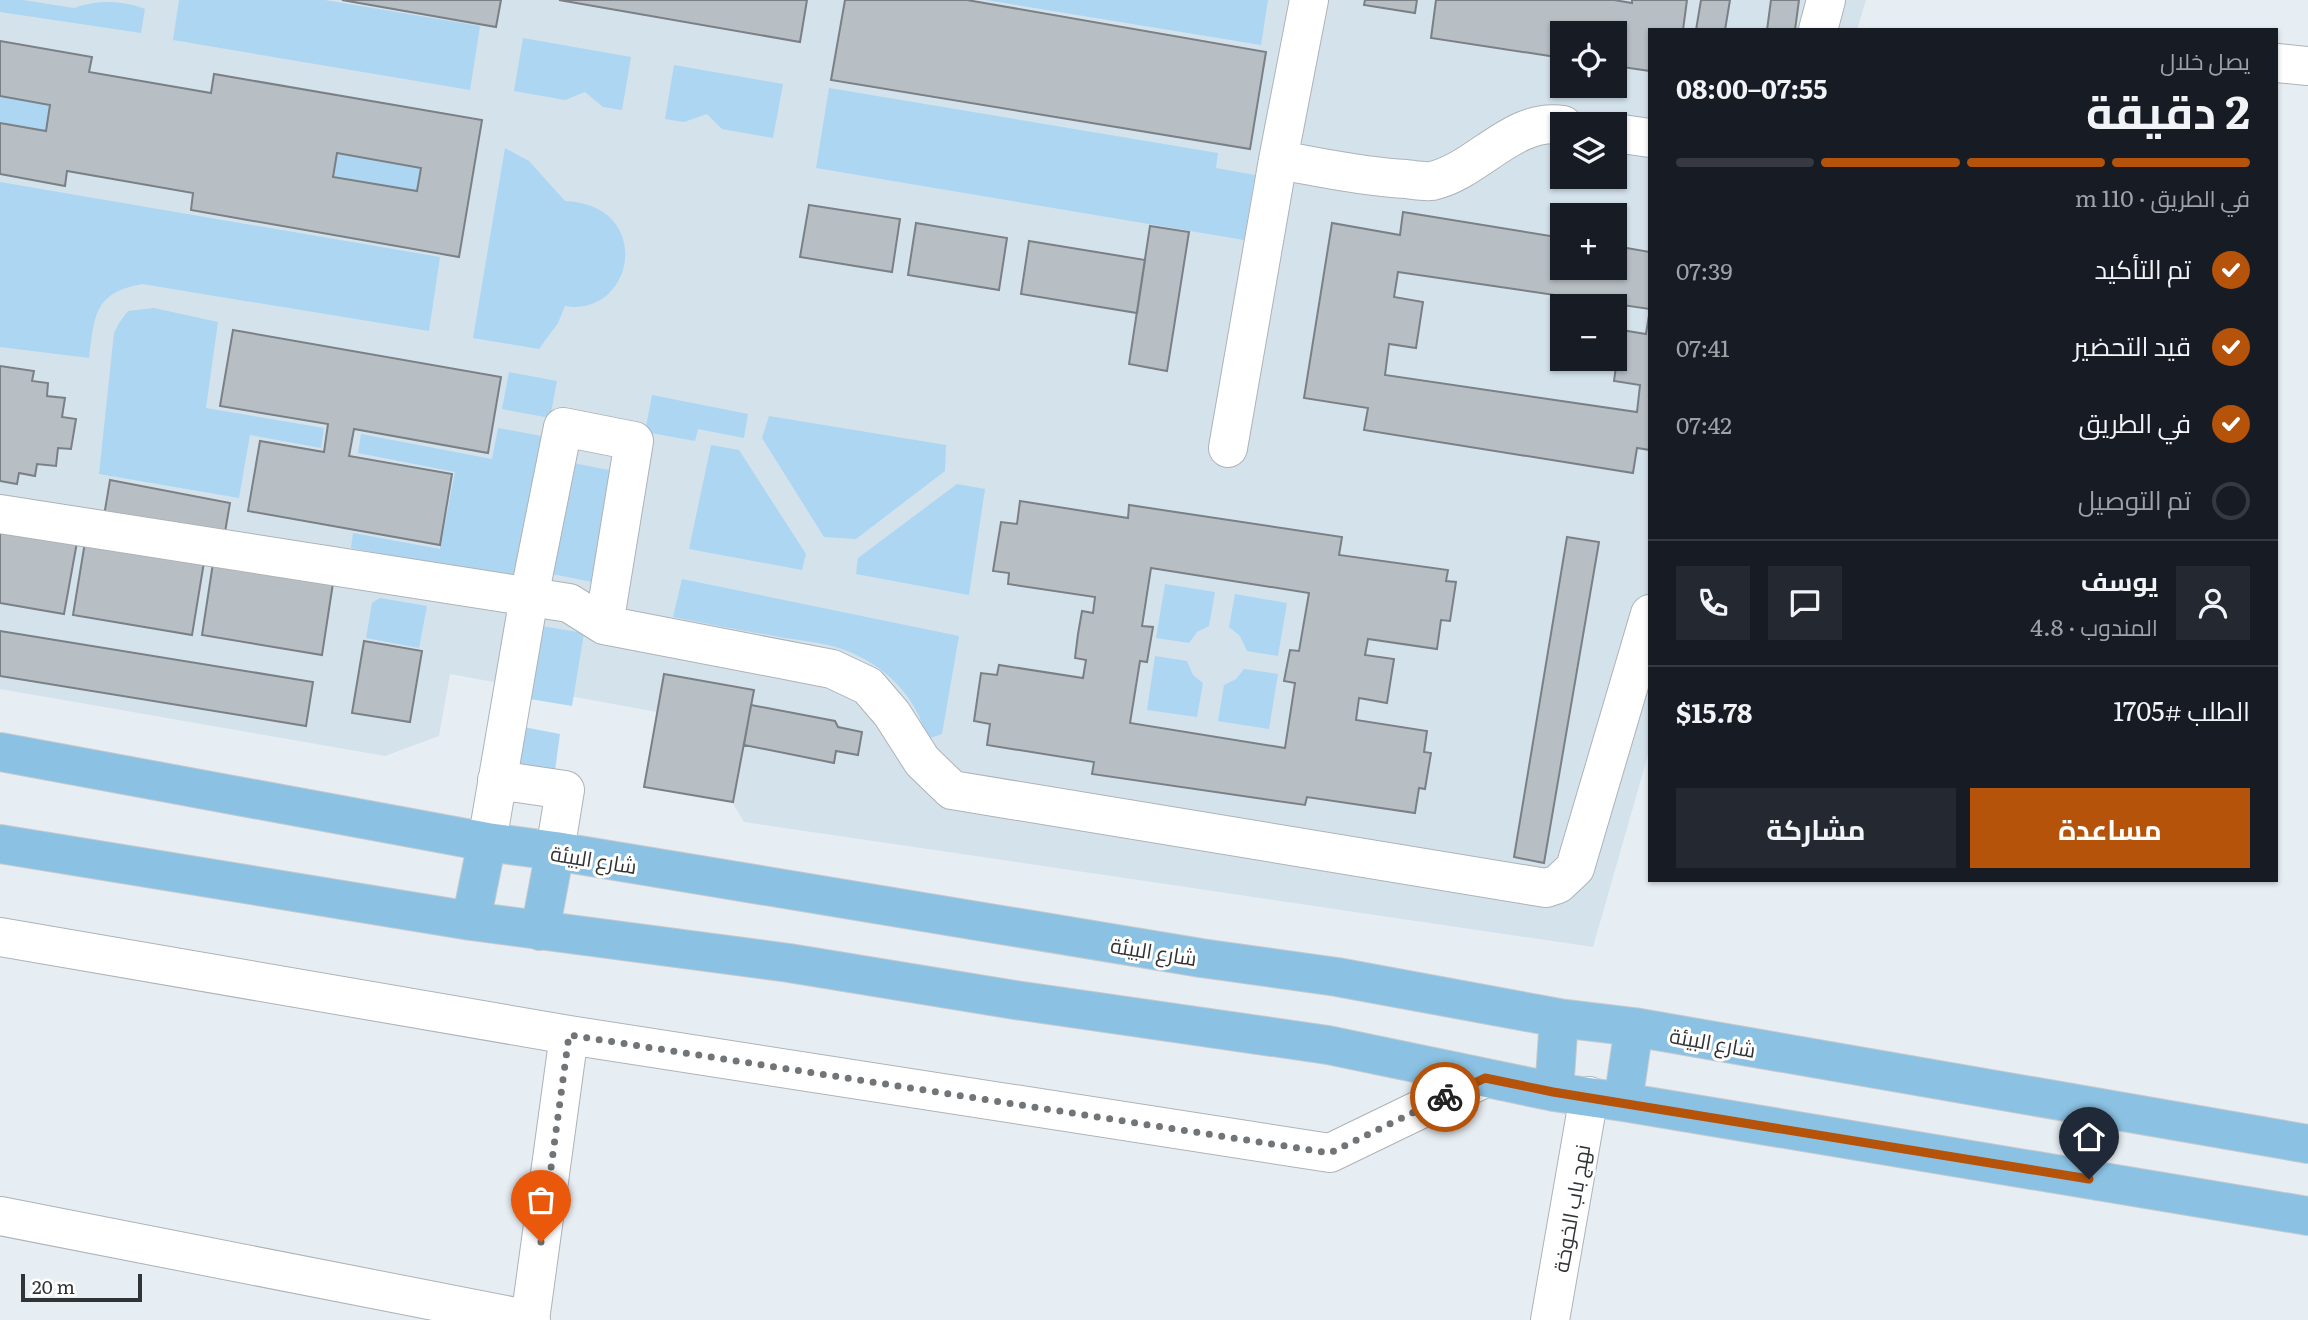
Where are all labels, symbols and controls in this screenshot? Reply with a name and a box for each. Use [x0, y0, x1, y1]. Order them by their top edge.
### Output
map controls [1550, 21, 1627, 371]
button: locate [1550, 21, 1627, 98]
text: يصل خلال [2160, 43, 2250, 77]
text: 07:55–08:00 [1676, 68, 1827, 107]
text: 2 دقيقة [2086, 75, 2250, 143]
button: layers [1550, 112, 1627, 189]
text: في الطريق · 110 m [2075, 180, 2250, 214]
button: + [1550, 203, 1627, 280]
text: تم التأكيد [2094, 248, 2191, 287]
icon: check [2212, 251, 2250, 289]
text: 07:39 [1676, 253, 1732, 287]
button: − [1550, 294, 1627, 371]
text: قيد التحضير [2073, 325, 2191, 364]
icon: check [2212, 328, 2250, 366]
text: 07:41 [1676, 330, 1730, 364]
text: في الطريق [2078, 402, 2191, 441]
icon: check [2212, 405, 2250, 443]
text: 07:42 [1676, 407, 1732, 441]
text: تم التوصيل [2078, 479, 2191, 518]
text: يوسف [2081, 560, 2158, 599]
button: phone [1676, 566, 1750, 640]
button: chat [1768, 566, 1842, 640]
button: person [2176, 566, 2250, 640]
text: المندوب · 4.8 [2030, 609, 2158, 643]
text: الطلب #1705 [2113, 690, 2250, 729]
text: $15.78 [1676, 692, 1752, 731]
button: مشاركة [1676, 788, 1956, 868]
button: مساعدة [1970, 788, 2250, 868]
street label: شارع البيئة [548, 836, 639, 881]
street label: شارع البيئة [1108, 928, 1199, 973]
street label: شارع البيئة [1667, 1018, 1759, 1065]
courier [1410, 1062, 1480, 1132]
icon: bike [1426, 1078, 1464, 1116]
pin [2059, 1107, 2119, 1179]
icon: home [2070, 1118, 2108, 1156]
street label: نهج باب الخوخة [1543, 1142, 1597, 1275]
pin [511, 1170, 571, 1242]
icon: bag [522, 1181, 560, 1219]
scale bar [21, 1271, 142, 1303]
text: 20 m [32, 1272, 75, 1300]

